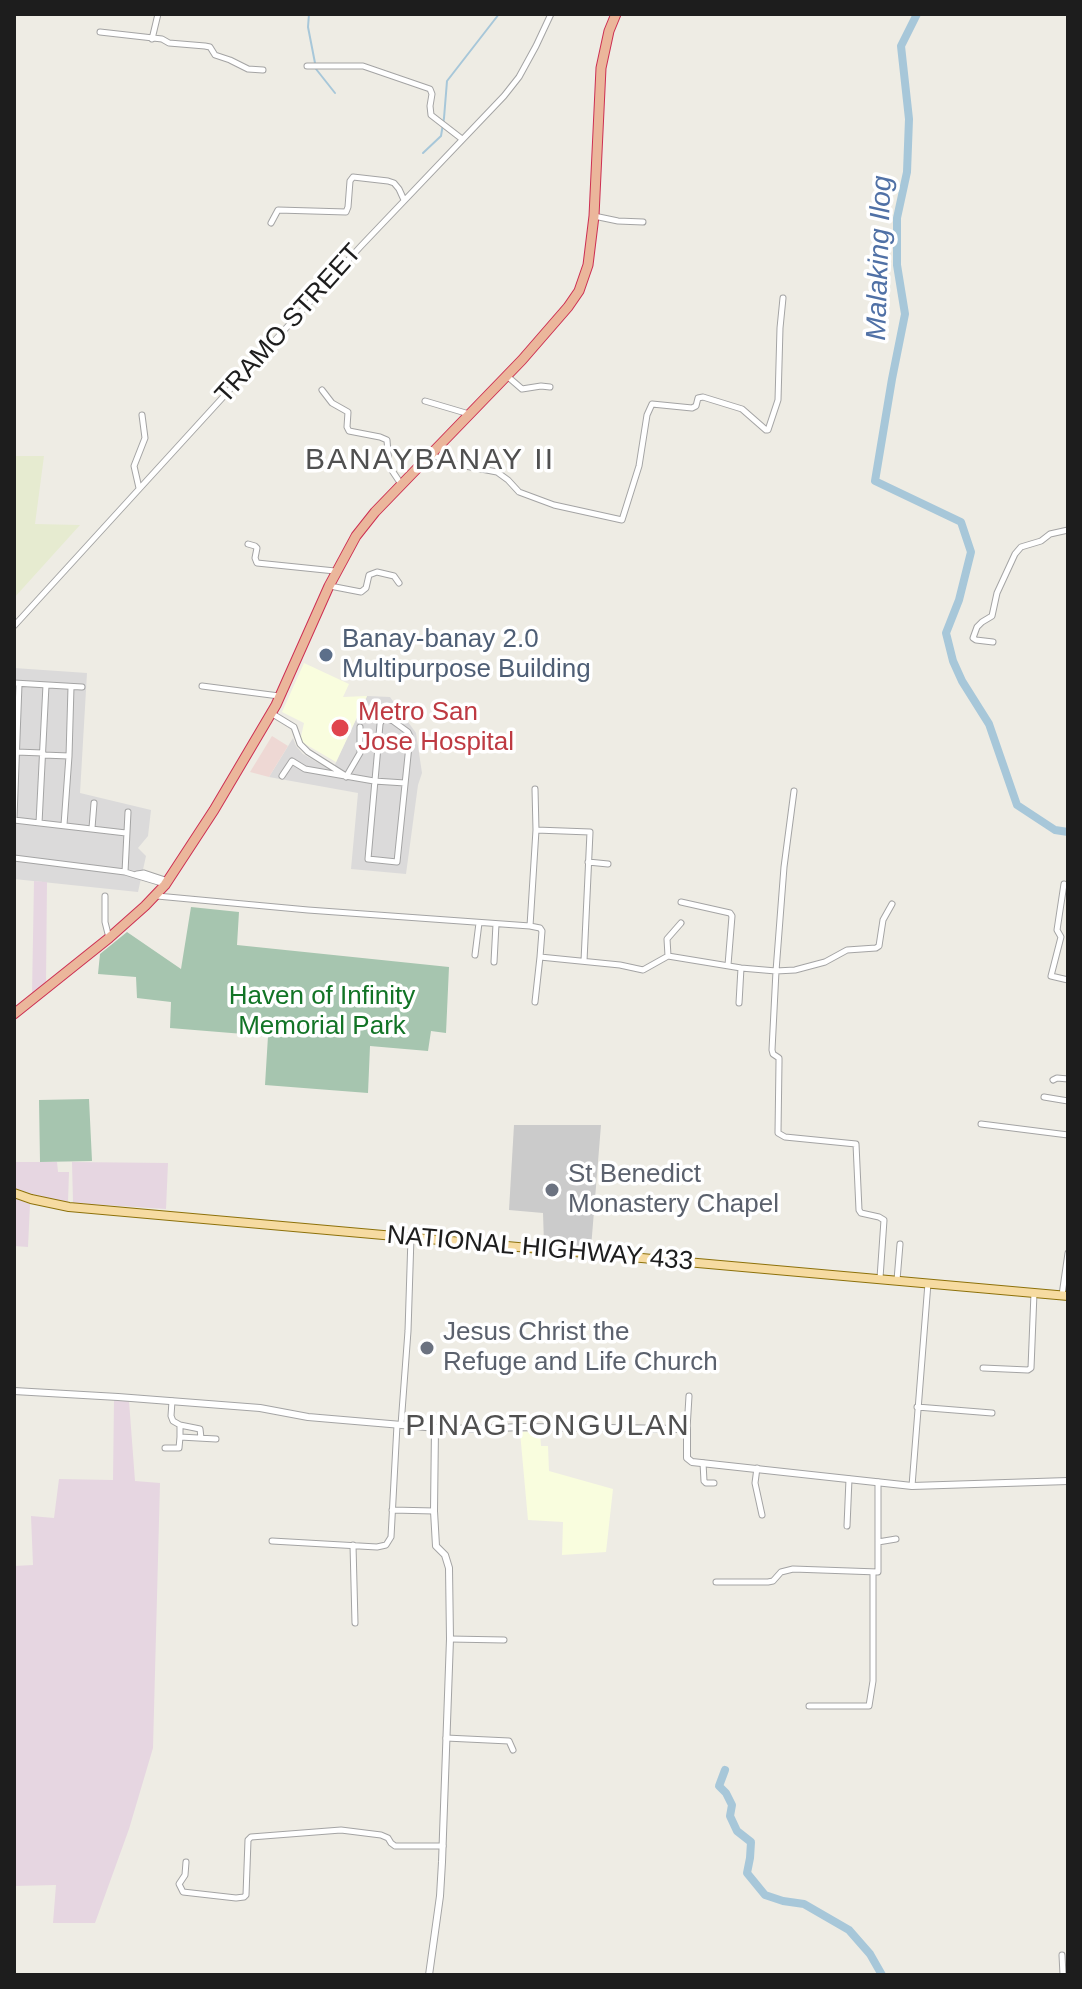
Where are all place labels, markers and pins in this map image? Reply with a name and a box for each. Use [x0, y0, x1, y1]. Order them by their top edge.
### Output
place label: Banay-banay 2.0 Multipurpose Building [342, 624, 591, 686]
marker: Banay-banay 2.0 Multipurpose Building [317, 646, 335, 664]
place label: Metro San Jose Hospital [358, 697, 514, 758]
marker: Metro San Jose Hospital [329, 717, 351, 739]
place label: St Benedict Monastery Chapel [568, 1159, 779, 1220]
marker: St Benedict Monastery Chapel [543, 1181, 561, 1199]
place label: Jesus Christ the Refuge and Life Church [443, 1317, 718, 1378]
marker: Jesus Christ the Refuge and Life Church [418, 1339, 436, 1357]

